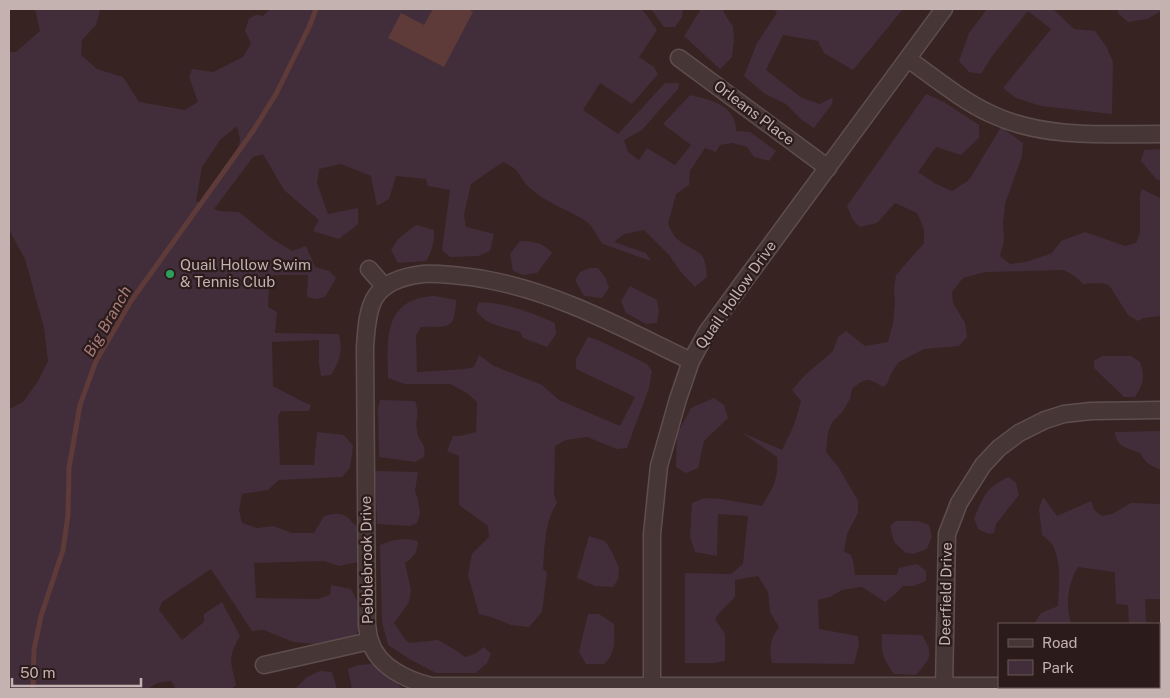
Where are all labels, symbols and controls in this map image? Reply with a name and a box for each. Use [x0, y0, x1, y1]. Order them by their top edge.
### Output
street label: Orleans Place [711, 77, 798, 148]
street label: Quail Hollow Drive [692, 237, 779, 352]
place label: Quail Hollow Swim & Tennis Club [180, 256, 311, 290]
marker: Quail Hollow Swim & Tennis Club [164, 268, 176, 280]
water label: Big Branch [80, 283, 135, 360]
street label: Pebblebrook Drive [357, 496, 376, 624]
street label: Deerfield Drive [936, 542, 955, 646]
legend [998, 623, 1160, 688]
text: Road [1042, 634, 1078, 651]
scale bar [12, 656, 141, 688]
text: Park [1042, 659, 1074, 676]
text: 50 m [20, 664, 55, 681]

